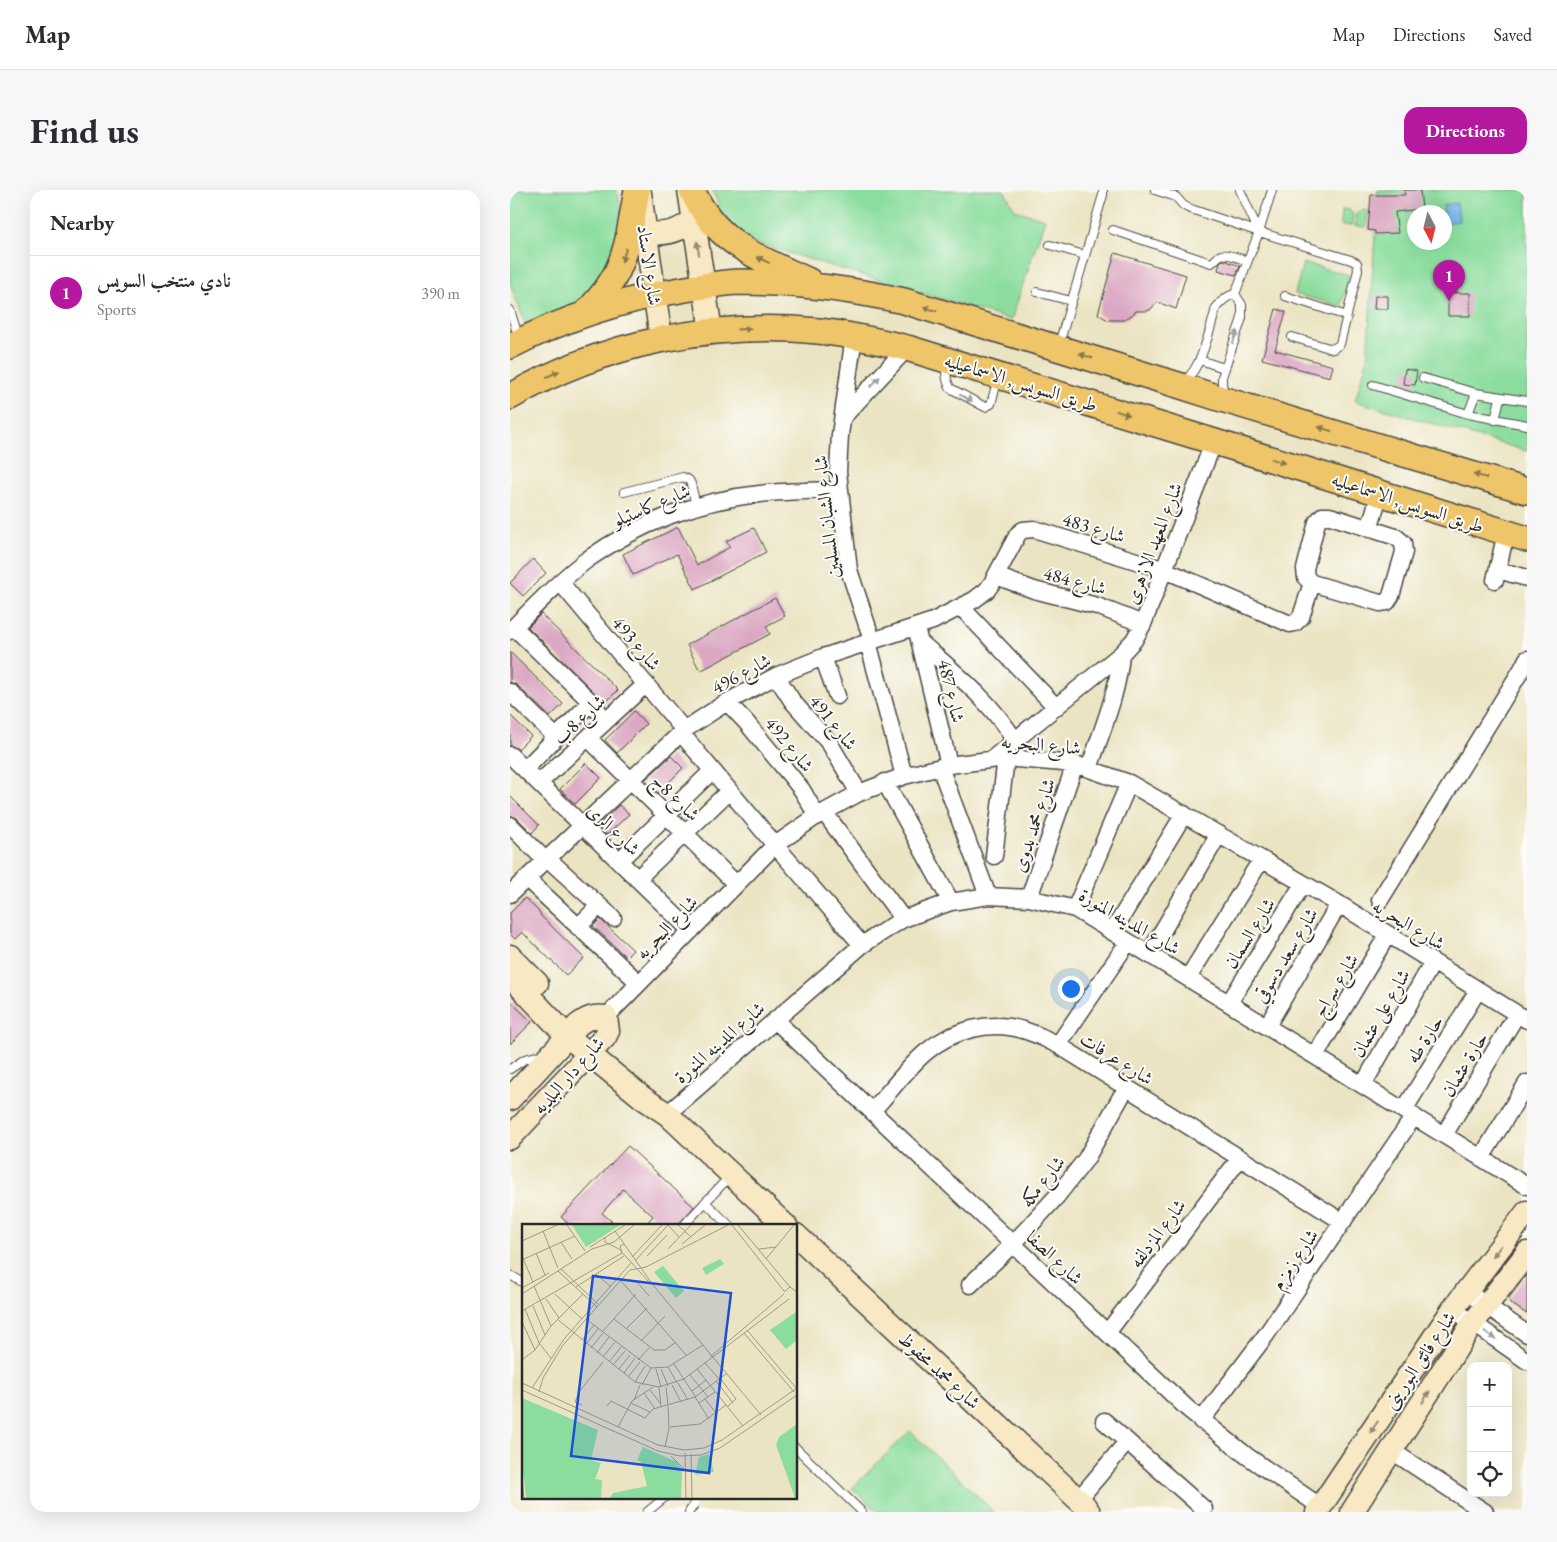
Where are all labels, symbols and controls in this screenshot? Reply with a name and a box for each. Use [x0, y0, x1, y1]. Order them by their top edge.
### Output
text: Map [25, 19, 70, 50]
text: Map [1333, 23, 1365, 46]
text: Directions [1393, 23, 1465, 46]
text: Saved [1493, 23, 1532, 46]
button: Directions [1404, 107, 1527, 154]
text: Find us [30, 108, 139, 153]
north arrow [1407, 205, 1452, 250]
text: Nearby [50, 209, 114, 236]
street label: شارع الاستاد [628, 223, 668, 308]
one-way arrow [693, 240, 701, 256]
one-way arrow [620, 248, 628, 263]
one-way arrow [756, 255, 770, 263]
pin: 1 [1433, 260, 1465, 301]
text: نادي منتخب السويس [97, 268, 231, 293]
text: 1 [62, 283, 70, 304]
text: 390 m [421, 283, 460, 304]
text: Sports [97, 299, 136, 320]
one-way arrow [923, 305, 938, 313]
one-way arrow [737, 325, 753, 333]
one-way arrow [1231, 329, 1239, 344]
street label: طريق السويس, الاسماعيليه [941, 347, 1100, 419]
one-way arrow [1078, 352, 1093, 360]
one-way arrow [546, 370, 560, 378]
one-way arrow [869, 377, 881, 389]
one-way arrow [959, 394, 973, 402]
one-way arrow [1115, 410, 1130, 418]
one-way arrow [1317, 425, 1332, 433]
street label: شارع الشبان المسلمين [808, 454, 848, 580]
one-way arrow [1271, 457, 1286, 465]
street label: طريق السويس, الاسماعيليه [1328, 466, 1487, 540]
one-way arrow [1473, 472, 1488, 480]
street label: شارع كاستيلو [607, 478, 695, 537]
street label: شارع المعهد الازهرى [1119, 479, 1191, 609]
street label: شارع 483 [1059, 506, 1128, 552]
street label: شارع 484 [1040, 560, 1109, 604]
street label: شارع 493 [604, 611, 667, 678]
street label: شارع 496 [707, 647, 777, 702]
street label: شارع 487 [929, 657, 971, 726]
street label: شارع 8ب [548, 689, 613, 752]
street label: شارع 491 [802, 689, 863, 757]
street label: شارع 492 [757, 712, 820, 779]
street label: شارع البحريه [1000, 729, 1082, 763]
street label: شارع 8ج [642, 768, 705, 830]
street label: شارع محمد بدوى [1006, 775, 1064, 876]
street label: شارع الرى [579, 798, 646, 863]
street label: شارع المدينه المنورة [1073, 882, 1185, 963]
street label: شارع البحريه [630, 890, 705, 967]
street label: شارع السمان [1218, 893, 1284, 975]
street label: شارع البحريه [1366, 893, 1450, 958]
street label: شارع سعد دسوقي [1247, 903, 1326, 1009]
street label: شارع سراج [1307, 949, 1369, 1024]
street label: شارع على عثمان [1345, 964, 1418, 1064]
your location [1058, 976, 1084, 1002]
street label: شارع المدينه المنورة [668, 996, 772, 1091]
street label: حارة طه [1400, 1010, 1449, 1068]
street label: شارع عرفات [1074, 1026, 1158, 1093]
street label: حارة عثمان [1435, 1027, 1494, 1102]
street label: شارع دار البلديه [527, 1031, 612, 1122]
street label: شارع مكه [1014, 1150, 1073, 1214]
street label: شارع المزدلفه [1123, 1194, 1194, 1275]
inset map [522, 1224, 798, 1500]
street label: شارع زمزم [1265, 1224, 1327, 1297]
street label: شارع الصفا [1019, 1225, 1089, 1292]
one-way arrow [1492, 1244, 1503, 1257]
street label: شارع فائق البورينى [1378, 1307, 1464, 1416]
street label: شارع محمد محفوظ [891, 1326, 986, 1417]
one-way arrow [1483, 1330, 1497, 1340]
map controls [1467, 1362, 1512, 1497]
button: + [1467, 1362, 1512, 1407]
one-way arrow [1421, 1391, 1430, 1404]
button: − [1467, 1407, 1512, 1452]
one-way arrow [1369, 1420, 1379, 1434]
button: locate [1467, 1452, 1512, 1497]

